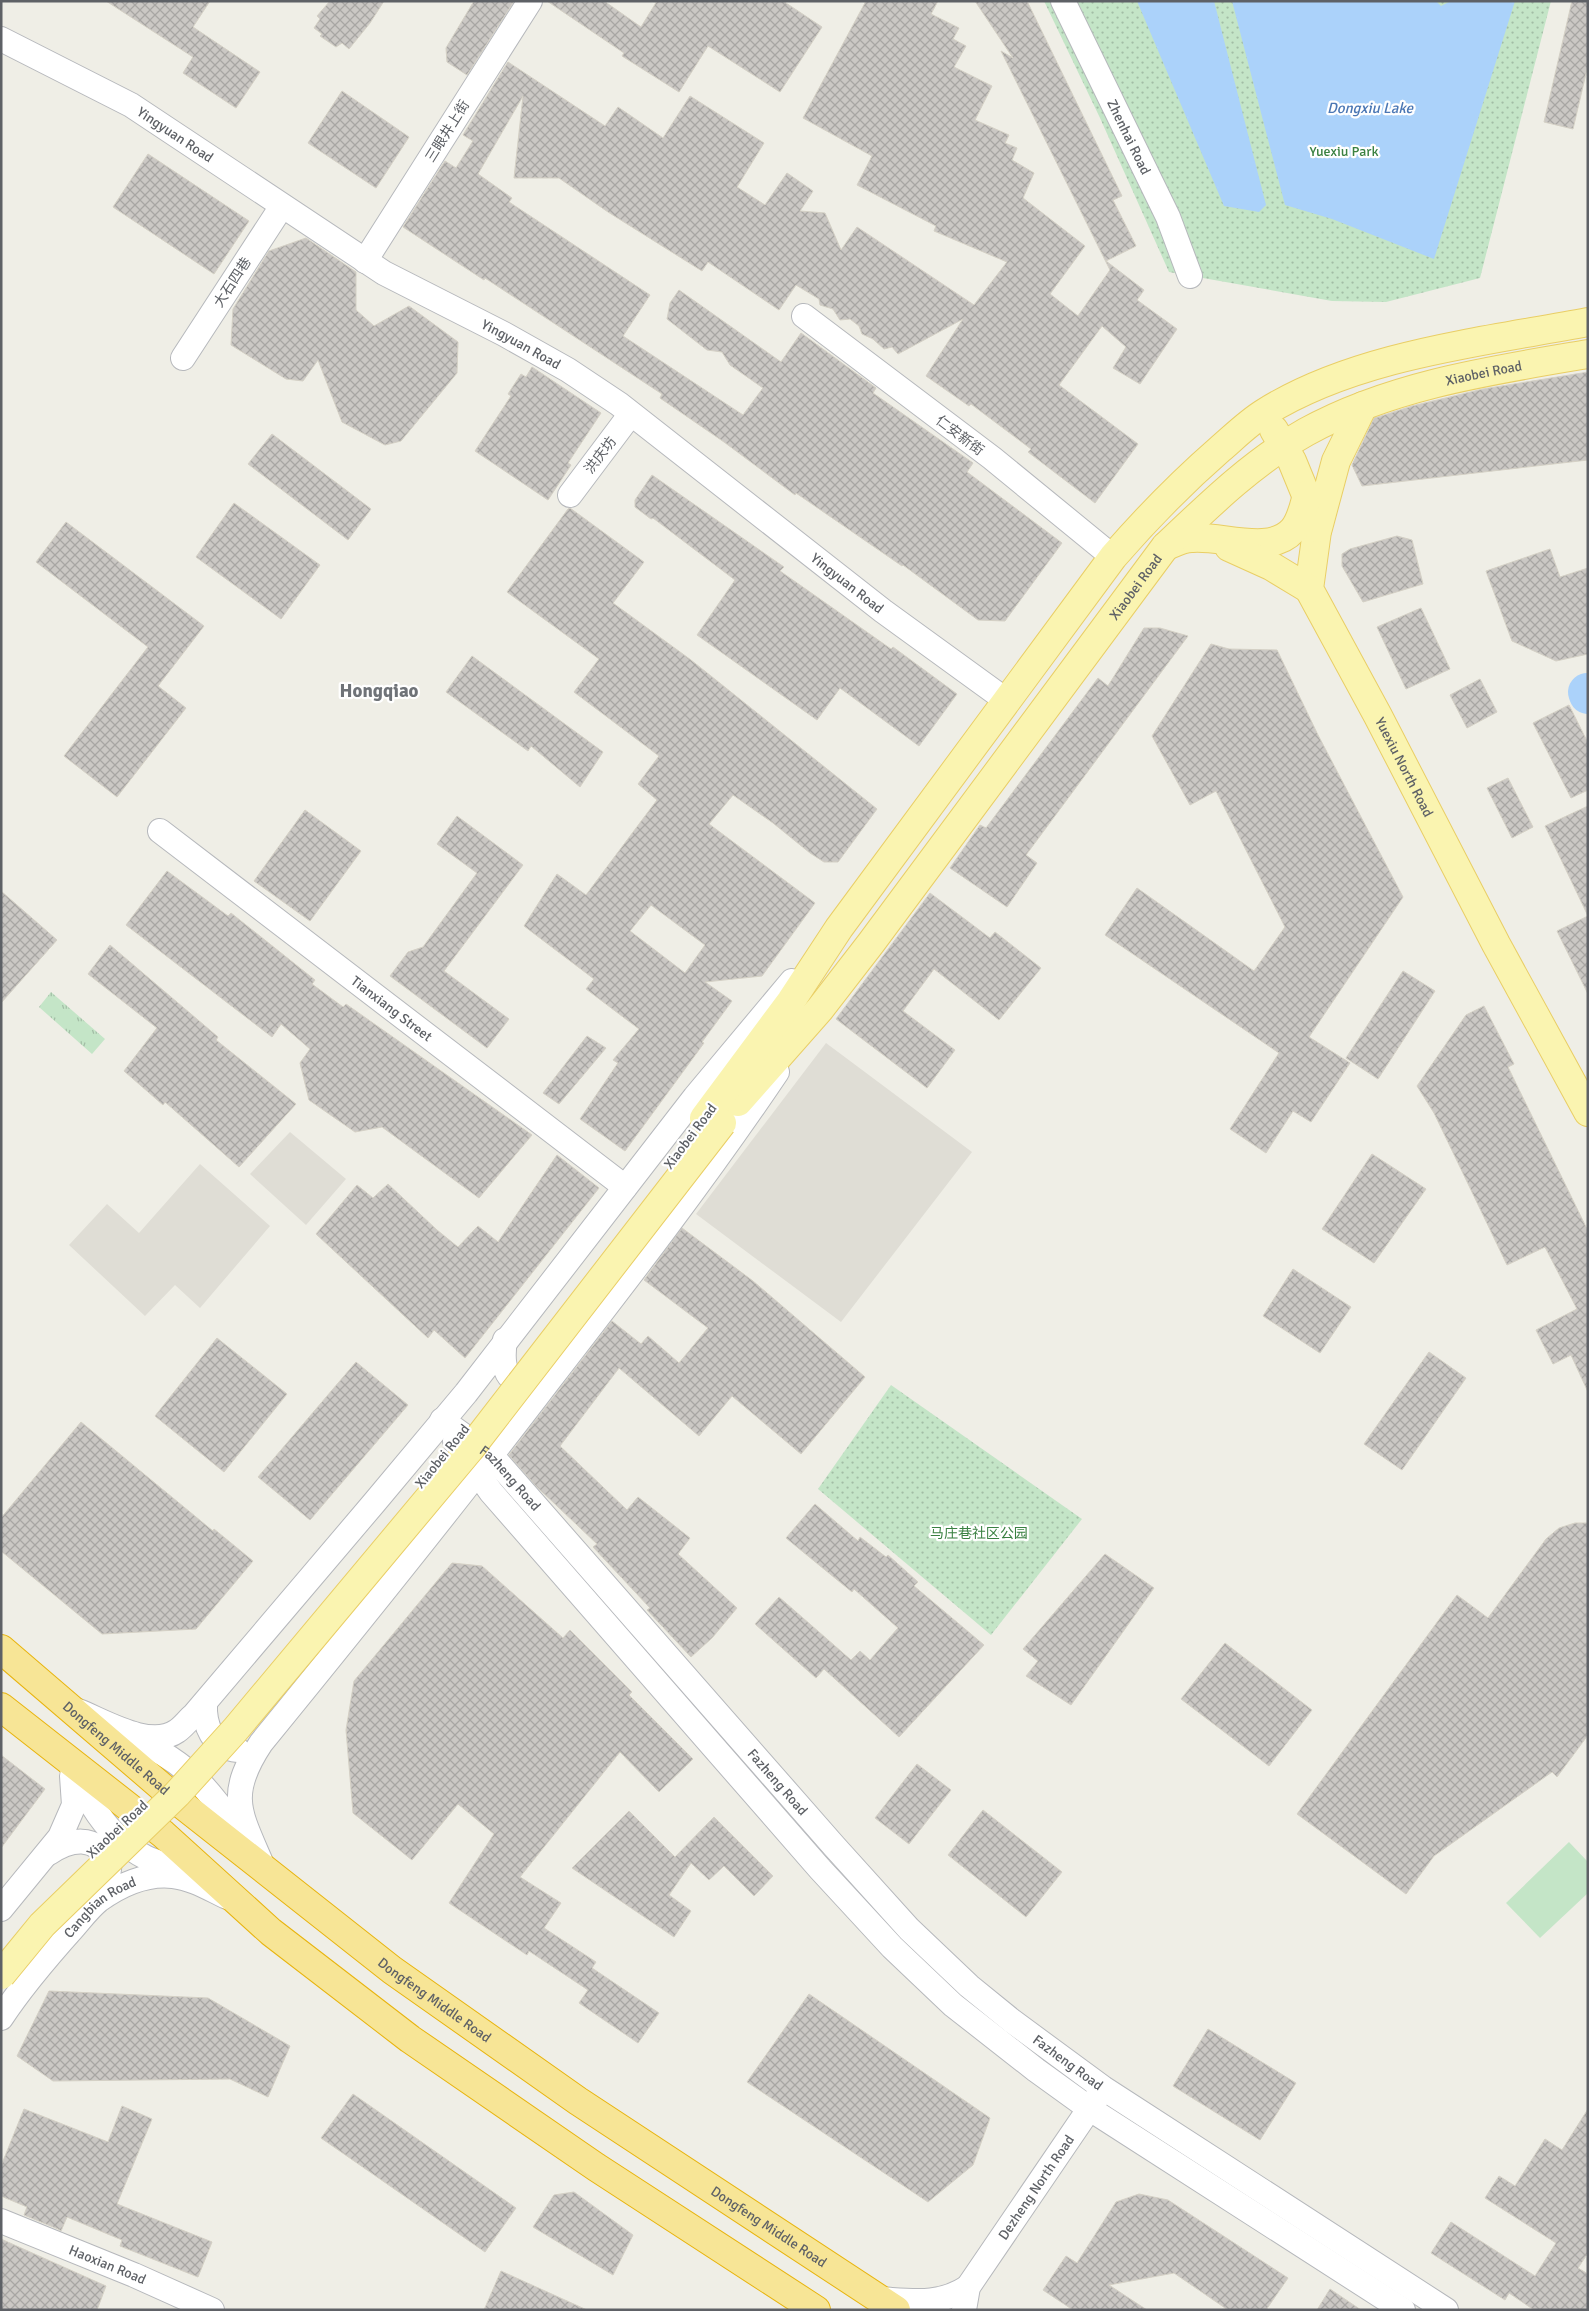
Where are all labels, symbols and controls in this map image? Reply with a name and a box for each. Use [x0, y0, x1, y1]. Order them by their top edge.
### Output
street label: 三眼井上街 [422, 97, 473, 165]
street label: Zhenhai Road [1103, 97, 1154, 178]
water label: Dongxiu Lake [1327, 99, 1415, 117]
street label: Yingyuan Road [134, 103, 216, 166]
park label: Yuexiu Park [1309, 143, 1379, 160]
street label: 大石四巷 [210, 254, 255, 310]
street label: Yingyuan Road [478, 316, 564, 373]
street label: Xiaobei Road [1444, 357, 1523, 390]
street label: 仁安新街 [932, 412, 987, 459]
street label: 洪庆坊 [581, 433, 620, 477]
street label: Yingyuan Road [807, 550, 887, 617]
street label: Xiaobei Road [1106, 551, 1166, 623]
district label: Hongqiao [339, 679, 419, 703]
street label: Yuexiu North Road [1371, 715, 1437, 820]
street label: Tianxiang Street [348, 973, 435, 1045]
street label: Xiaobei Road [660, 1100, 721, 1172]
street label: Xiaobei Road [411, 1421, 473, 1492]
street label: Fazheng Road [476, 1442, 544, 1514]
park label: 马庄巷社区公园 [930, 1525, 1028, 1542]
street label: Dongfeng Middle Road [59, 1698, 173, 1799]
street label: Fazheng Road [744, 1745, 811, 1819]
street label: Xiaobei Road [83, 1797, 152, 1862]
street label: Cangbian Road [60, 1873, 138, 1942]
street label: Dongfeng Middle Road [374, 1954, 494, 2046]
street label: Fazheng Road [1029, 2031, 1106, 2094]
street label: Dezheng North Road [995, 2132, 1078, 2243]
street label: Dongfeng Middle Road [708, 2183, 830, 2271]
street label: Haoxian Road [66, 2241, 148, 2288]

